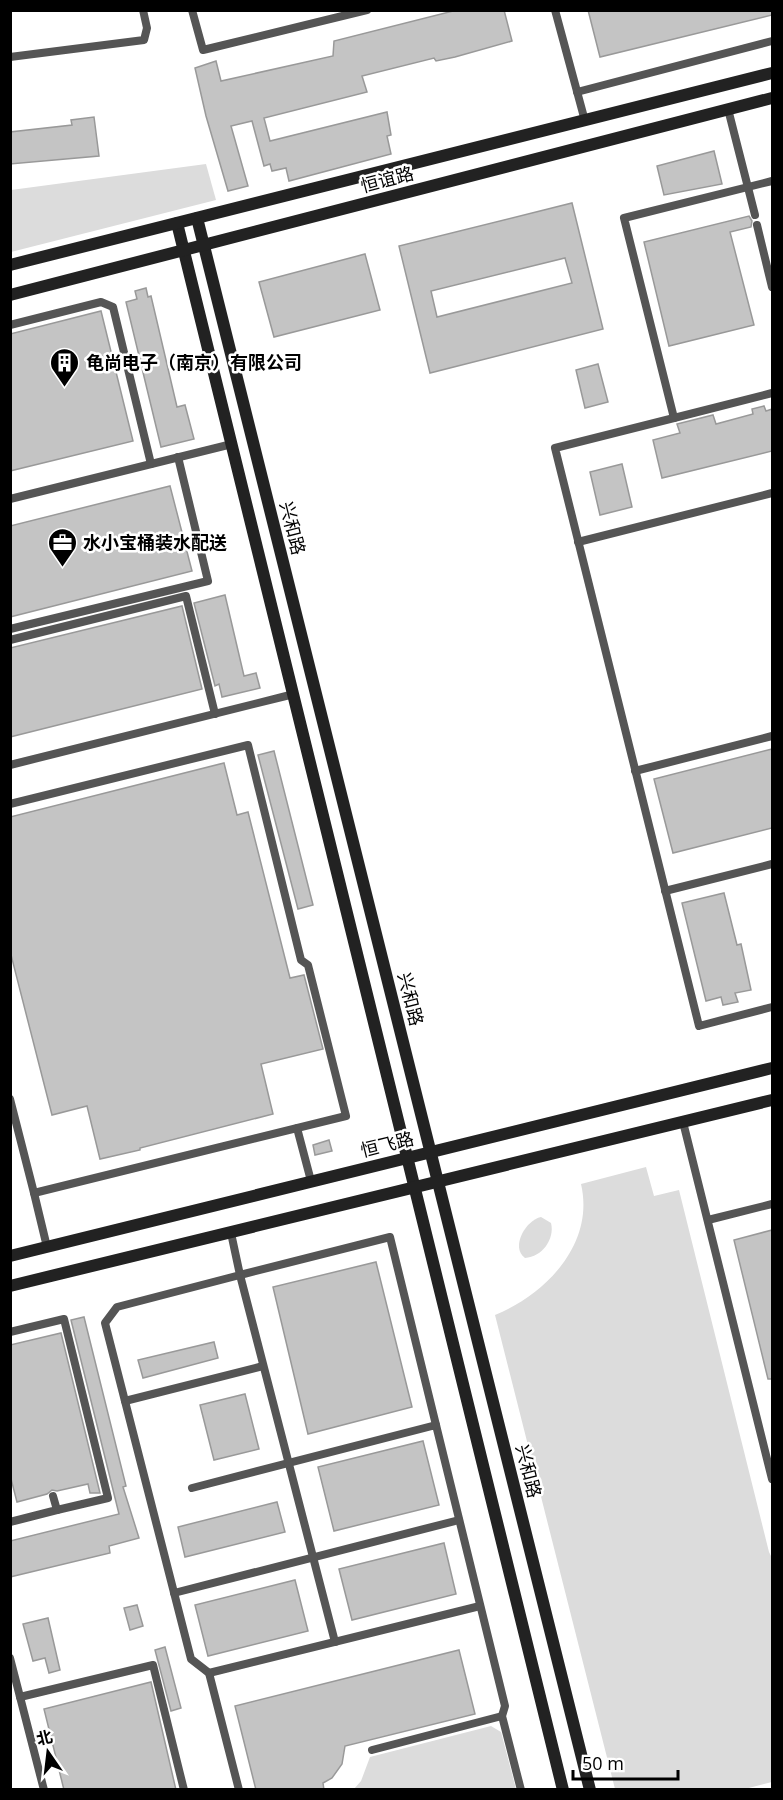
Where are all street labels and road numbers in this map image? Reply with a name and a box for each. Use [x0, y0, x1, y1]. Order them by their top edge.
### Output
street label: 恒谊路 [358, 160, 416, 198]
street label: 兴和路 [275, 499, 311, 557]
street label: 兴和路 [393, 970, 429, 1028]
street label: 恒飞路 [358, 1126, 416, 1162]
street label: 兴和路 [511, 1442, 547, 1500]

